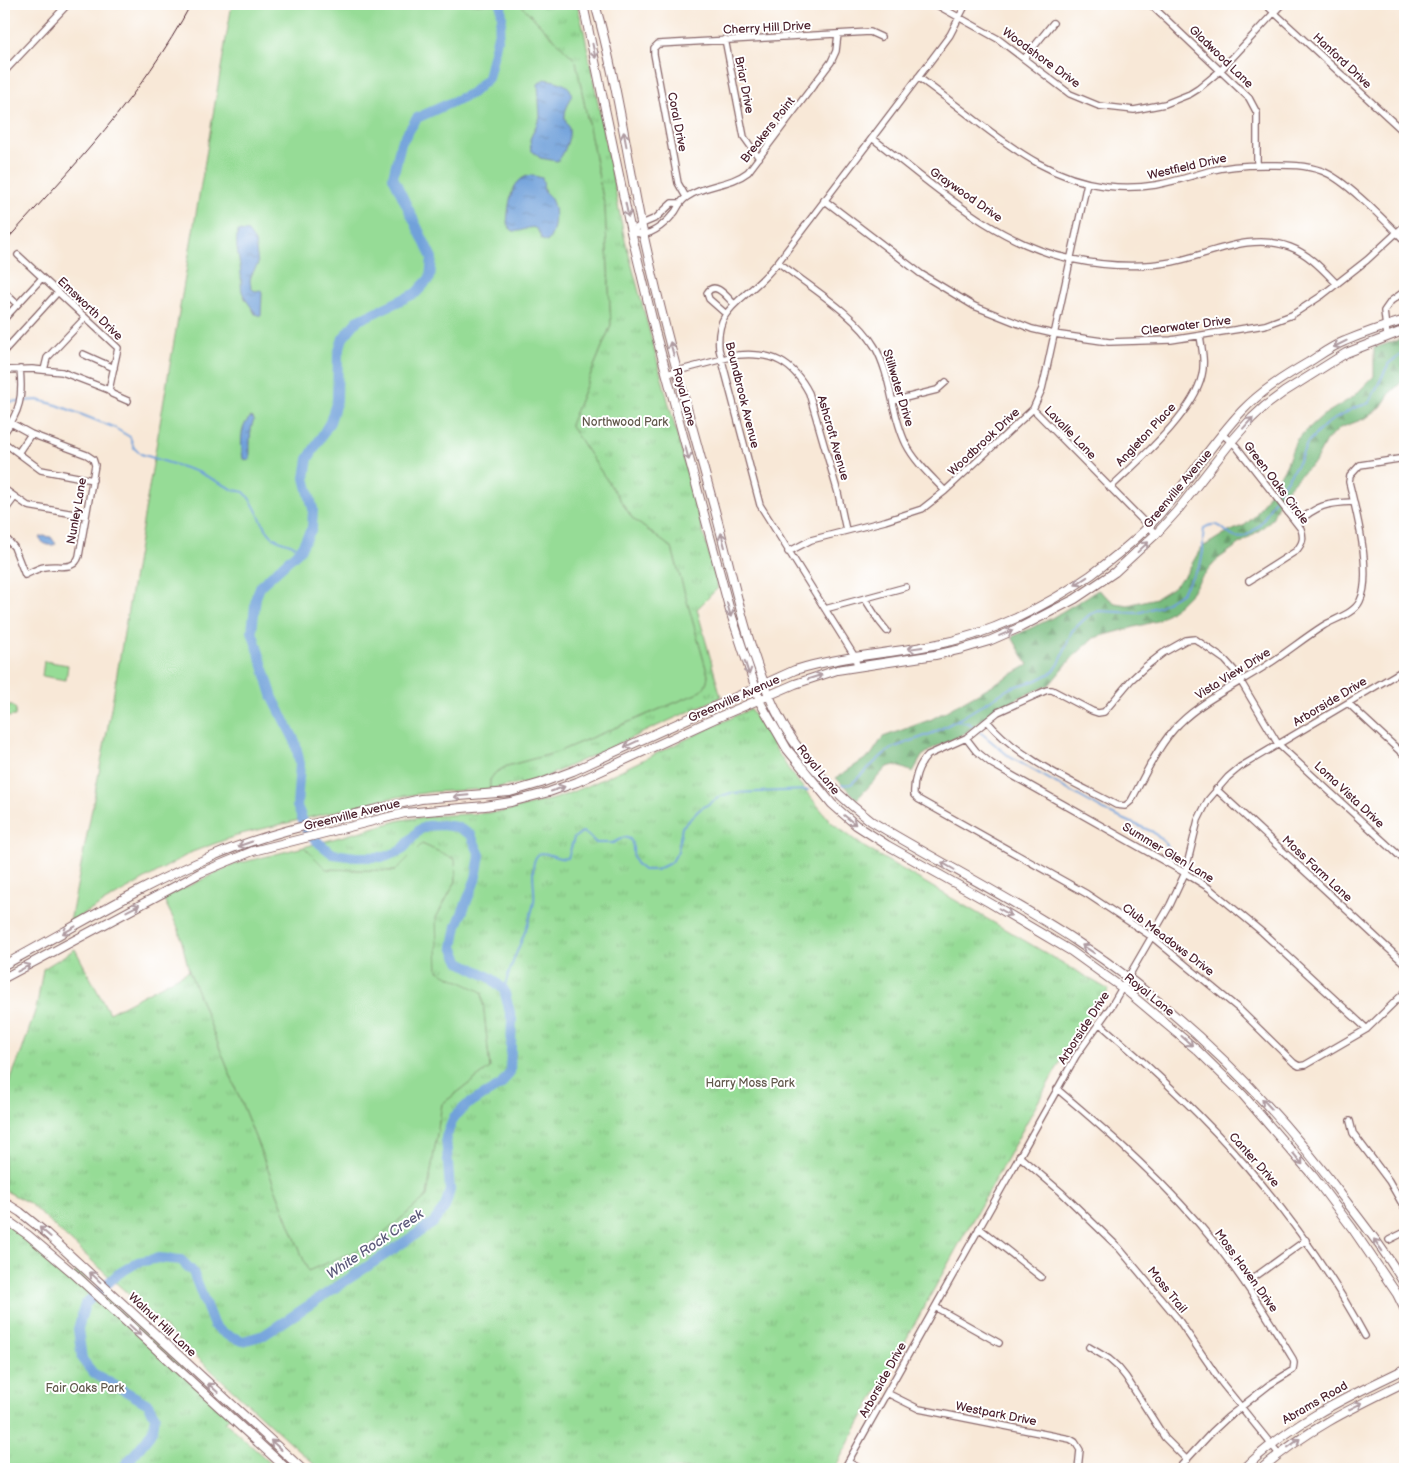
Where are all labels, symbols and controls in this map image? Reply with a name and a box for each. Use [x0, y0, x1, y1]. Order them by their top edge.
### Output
street label: Cherry Hill Drive [723, 18, 811, 38]
street label: Gladwood Lane [1186, 23, 1256, 91]
street label: Woodshore Drive [999, 25, 1083, 91]
street label: Hanford Drive [1309, 30, 1375, 92]
one-way arrow [589, 43, 599, 59]
street label: Briar Drive [731, 55, 757, 115]
street label: Coral Drive [664, 91, 690, 153]
street label: Breakers Point [738, 94, 799, 166]
one-way arrow [619, 132, 629, 148]
street label: Westfield Drive [1146, 151, 1228, 183]
street label: Graywood Drive [927, 164, 1005, 226]
one-way arrow [623, 202, 632, 218]
street label: Emsworth Drive [54, 274, 126, 344]
street label: Clearwater Drive [1140, 313, 1232, 339]
street label: Boundbrook Avenue [722, 340, 762, 450]
one-way arrow [1333, 340, 1348, 349]
one-way arrow [667, 342, 676, 358]
street label: Stillwater Drive [879, 348, 917, 428]
street label: Royal Lane [669, 366, 699, 428]
street label: Ashcroft Avenue [814, 394, 852, 482]
street label: Angleton Place [1113, 400, 1179, 470]
street label: Lavalle Lane [1041, 403, 1099, 463]
street label: Woodbrook Drive [945, 405, 1023, 479]
park label: Northwood Park [582, 415, 668, 430]
one-way arrow [1242, 417, 1254, 430]
street label: Green Oaks Circle [1240, 439, 1312, 527]
one-way arrow [683, 445, 693, 461]
street label: Greenville Avenue [1141, 446, 1215, 532]
street label: Nunley Lane [64, 477, 90, 545]
one-way arrow [717, 532, 727, 548]
one-way arrow [1136, 541, 1149, 553]
one-way arrow [1074, 576, 1088, 586]
one-way arrow [725, 602, 735, 618]
one-way arrow [998, 628, 1013, 638]
one-way arrow [907, 643, 923, 653]
street label: Vista View Drive [1193, 645, 1273, 703]
one-way arrow [743, 659, 753, 675]
street label: Greenville Avenue [686, 672, 782, 726]
one-way arrow [806, 672, 822, 682]
street label: Arborside Drive [1290, 674, 1370, 730]
one-way arrow [624, 740, 639, 750]
street label: Royal Lane [793, 742, 843, 798]
street label: Loma Vista Drive [1311, 759, 1387, 831]
one-way arrow [550, 784, 566, 793]
one-way arrow [454, 791, 470, 801]
street label: Greenville Avenue [302, 796, 402, 834]
one-way arrow [844, 815, 857, 826]
street label: Summer Glen Lane [1119, 820, 1217, 886]
street label: Moss Farm Lane [1279, 833, 1355, 905]
one-way arrow [238, 840, 254, 849]
one-way arrow [942, 861, 956, 871]
street label: Club Meadows Drive [1119, 901, 1217, 979]
one-way arrow [125, 903, 140, 912]
one-way arrow [998, 907, 1012, 917]
one-way arrow [61, 925, 76, 935]
one-way arrow [1081, 944, 1095, 954]
one-way arrow [16, 963, 31, 972]
street label: Royal Lane [1121, 970, 1177, 1020]
street label: Arborside Drive [1055, 989, 1113, 1067]
one-way arrow [1180, 1035, 1193, 1047]
park label: Harry Moss Park [705, 1076, 795, 1091]
one-way arrow [1261, 1097, 1273, 1110]
street label: Canter Drive [1226, 1130, 1282, 1190]
one-way arrow [1293, 1152, 1304, 1165]
water label: White Rock Creek [323, 1205, 428, 1283]
one-way arrow [39, 1227, 52, 1238]
street label: Moss Haven Drive [1211, 1227, 1281, 1315]
one-way arrow [1373, 1238, 1383, 1252]
street label: Moss Trail [1144, 1264, 1190, 1316]
one-way arrow [88, 1271, 101, 1283]
street label: Walnut Hill Lane [125, 1290, 199, 1360]
one-way arrow [128, 1324, 141, 1336]
street label: Arborside Drive [856, 1340, 910, 1420]
street label: Abrams Road [1280, 1378, 1351, 1428]
park label: Fair Oaks Park [46, 1381, 125, 1396]
one-way arrow [207, 1382, 220, 1394]
street label: Westpark Drive [954, 1399, 1038, 1429]
one-way arrow [1348, 1401, 1363, 1410]
one-way arrow [1287, 1437, 1300, 1448]
one-way arrow [269, 1439, 282, 1451]

